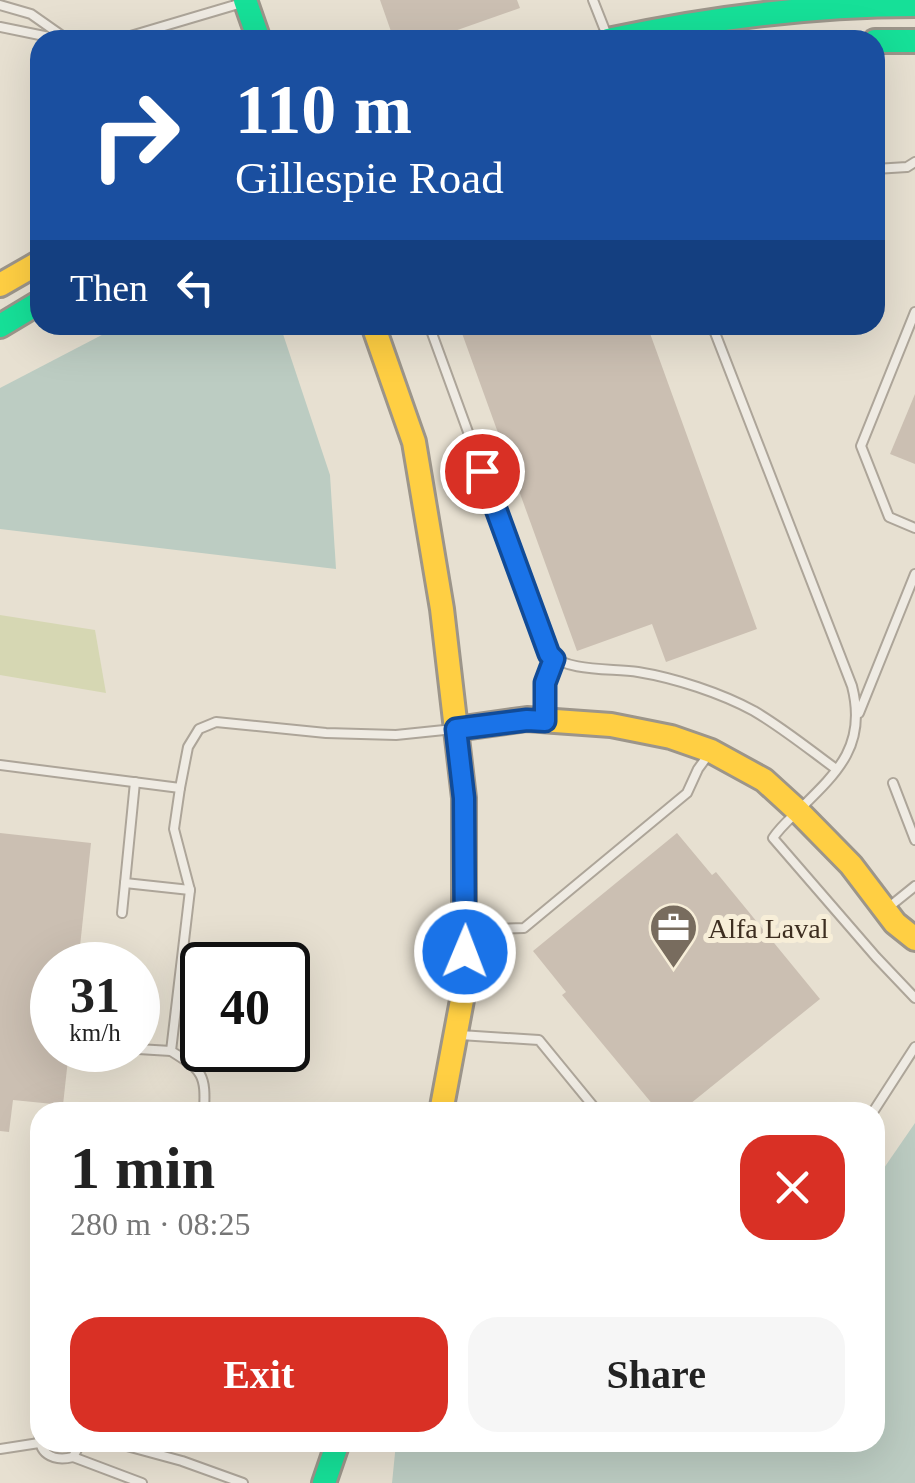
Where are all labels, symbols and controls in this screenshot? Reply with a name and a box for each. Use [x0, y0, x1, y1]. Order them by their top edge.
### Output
icon: right [70, 70, 200, 200]
text: 110 m [235, 71, 412, 148]
text: Gillespie Road [235, 153, 504, 203]
icon: left [168, 260, 223, 315]
text: Then [70, 267, 148, 309]
pin [440, 429, 525, 514]
icon: arrive [455, 444, 510, 499]
position arrow [413, 900, 517, 1004]
office icon: Alfa Laval [647, 902, 699, 970]
place label: Alfa Laval [708, 913, 829, 944]
speed limit sign: 40 [180, 942, 310, 1072]
text: 31 [70, 967, 120, 1023]
text: km/h [69, 1019, 121, 1046]
text: 1 min [70, 1135, 215, 1201]
button: close [740, 1135, 845, 1240]
text: 280 m · 08:25 [70, 1206, 250, 1242]
button: Exit [70, 1317, 448, 1432]
button: Share [468, 1317, 845, 1432]

